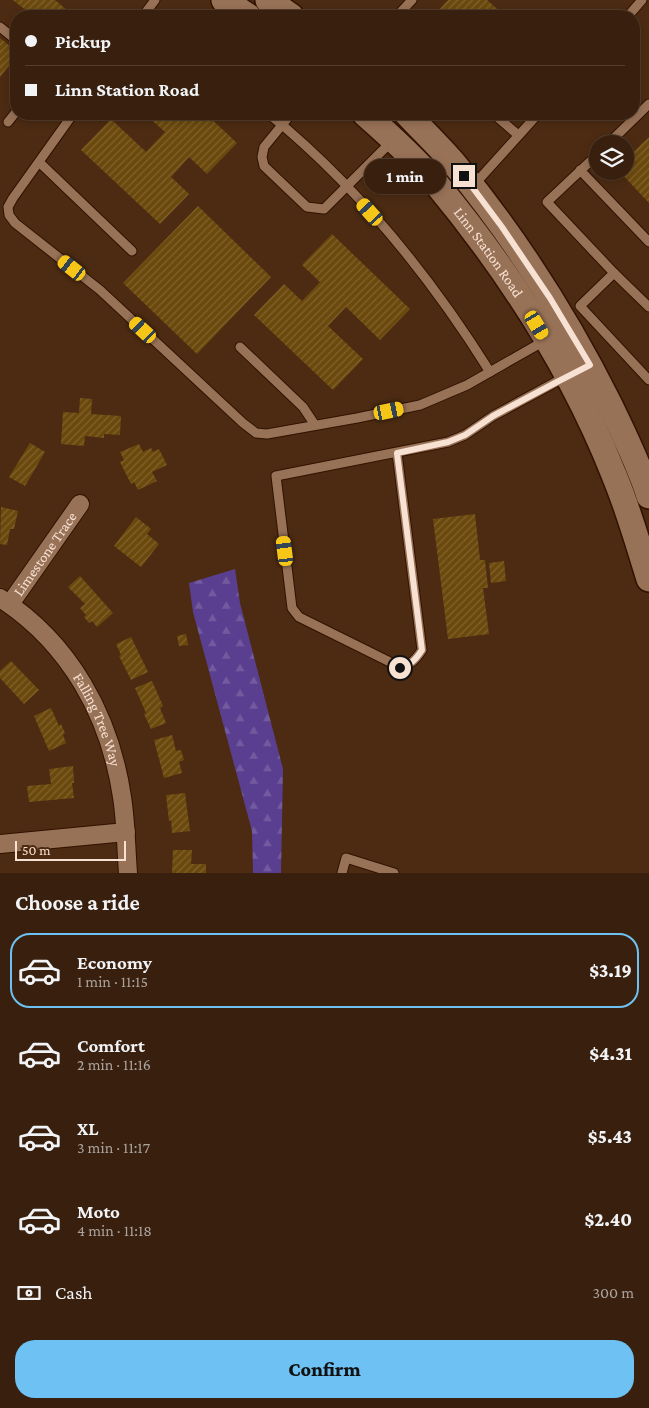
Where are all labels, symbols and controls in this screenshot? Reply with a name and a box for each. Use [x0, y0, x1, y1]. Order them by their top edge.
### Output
text: Pickup [55, 31, 111, 52]
text: Linn Station Road [55, 79, 199, 100]
map controls [589, 135, 634, 180]
button: layers [589, 135, 634, 180]
callout: 1 min [364, 158, 446, 194]
route end [453, 165, 475, 187]
text: 1 min [386, 168, 424, 185]
car [354, 196, 385, 228]
street label: Linn Station Road [451, 204, 526, 300]
car [55, 253, 88, 283]
car [522, 308, 551, 342]
car [126, 314, 159, 346]
car [372, 401, 405, 421]
street label: Limestone Trace [10, 509, 80, 599]
car [275, 535, 294, 567]
route start [389, 657, 411, 679]
street label: Falling Tree Way [70, 670, 124, 768]
scale bar [15, 838, 126, 861]
text: 50 m [22, 842, 50, 858]
text: Choose a ride [15, 890, 140, 915]
icon: car [17, 948, 62, 993]
text: Economy [77, 952, 152, 973]
text: $3.19 [589, 960, 632, 981]
text: 1 min · 11:15 [77, 973, 148, 990]
icon: car [17, 1031, 62, 1076]
text: Comfort [77, 1035, 145, 1056]
text: $4.31 [589, 1043, 632, 1064]
text: 2 min · 11:16 [77, 1056, 151, 1073]
icon: car [17, 1114, 62, 1159]
text: XL [77, 1118, 99, 1139]
text: $5.43 [588, 1126, 632, 1147]
text: 3 min · 11:17 [77, 1139, 150, 1156]
icon: car [17, 1197, 62, 1242]
text: Moto [77, 1201, 120, 1222]
text: $2.40 [585, 1209, 632, 1230]
text: 4 min · 11:18 [77, 1222, 152, 1239]
icon: cash [15, 1279, 43, 1307]
text: Cash [55, 1282, 93, 1303]
text: 300 m [592, 1284, 634, 1301]
button: Confirm [15, 1340, 634, 1398]

